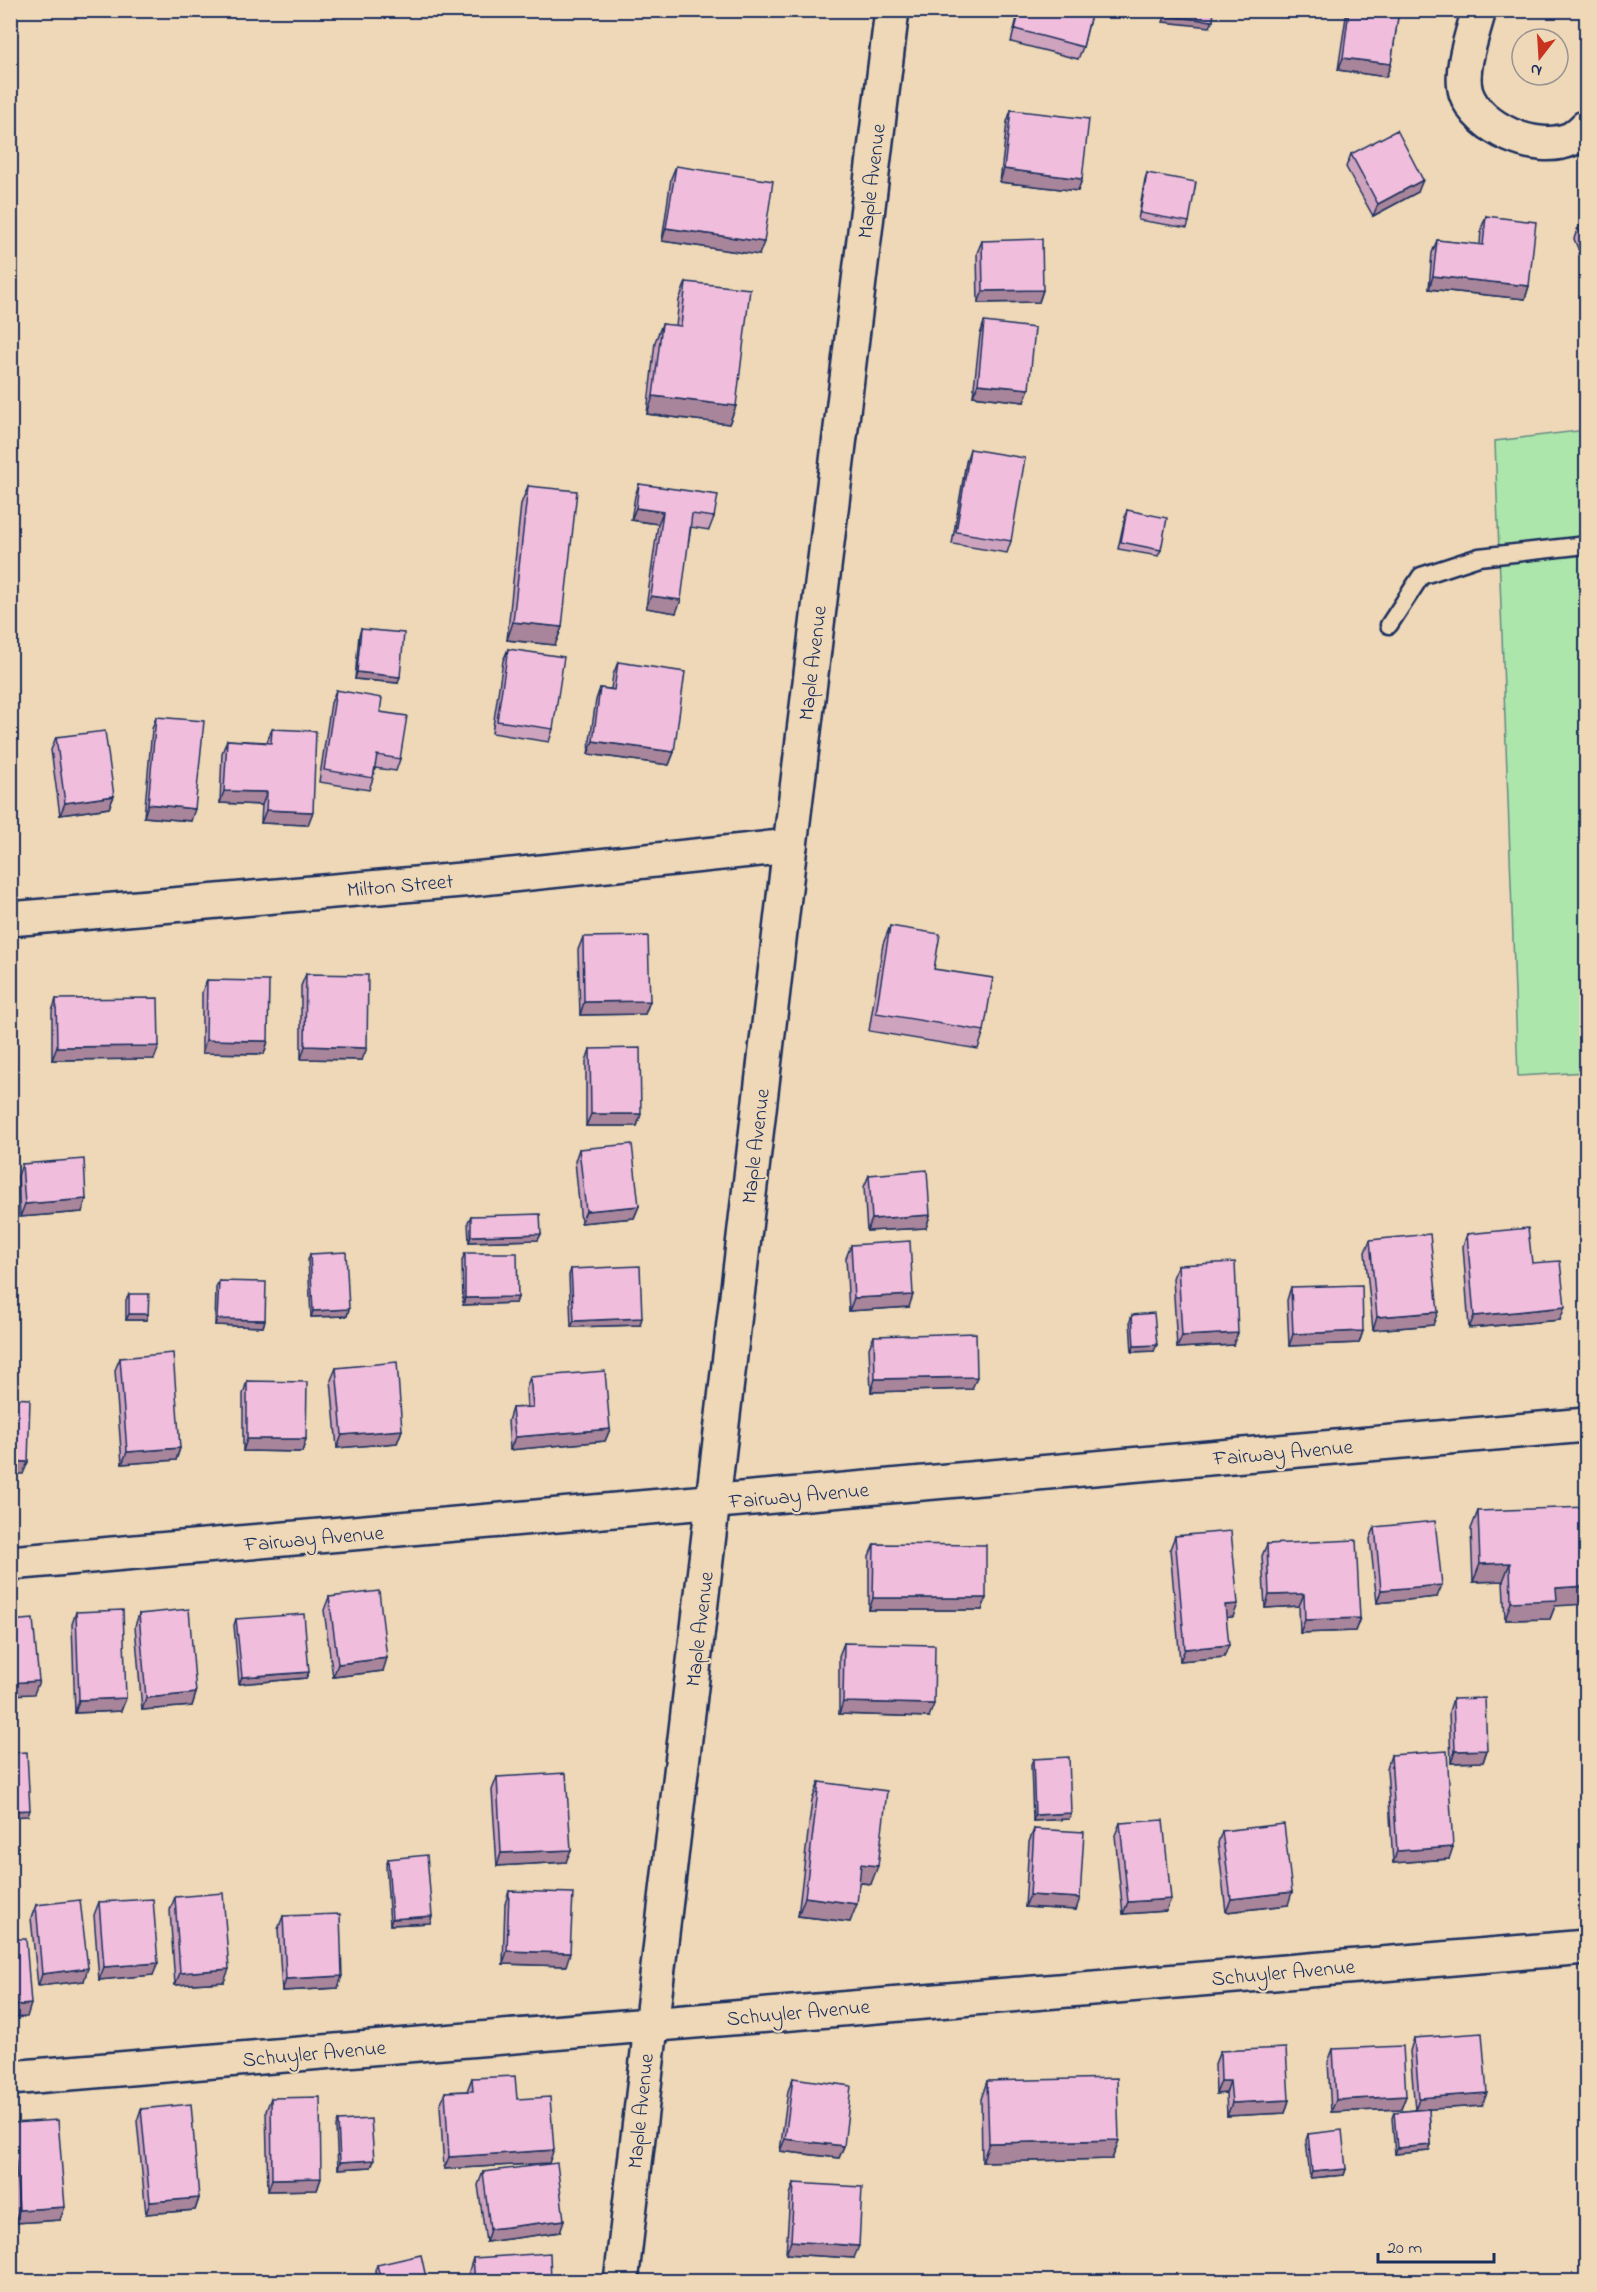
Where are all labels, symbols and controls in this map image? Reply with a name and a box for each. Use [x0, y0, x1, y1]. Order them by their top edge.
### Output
north arrow [1510, 27, 1570, 87]
text: N [1527, 56, 1545, 82]
street label: Maple Avenue [851, 121, 895, 241]
street label: Maple Avenue [792, 603, 836, 723]
street label: Milton Street [346, 867, 455, 907]
street label: Maple Avenue [735, 1086, 779, 1206]
street label: Fairway Avenue [1211, 1433, 1355, 1477]
street label: Fairway Avenue [727, 1476, 871, 1520]
street label: Fairway Avenue [242, 1519, 386, 1563]
street label: Maple Avenue [679, 1569, 723, 1689]
street label: Schuyler Avenue [1210, 1953, 1357, 1997]
street label: Schuyler Avenue [725, 1993, 872, 2037]
street label: Schuyler Avenue [241, 2034, 388, 2078]
street label: Maple Avenue [621, 2051, 663, 2170]
scale bar [1378, 2226, 1494, 2264]
text: 20 m [1387, 2236, 1422, 2262]

